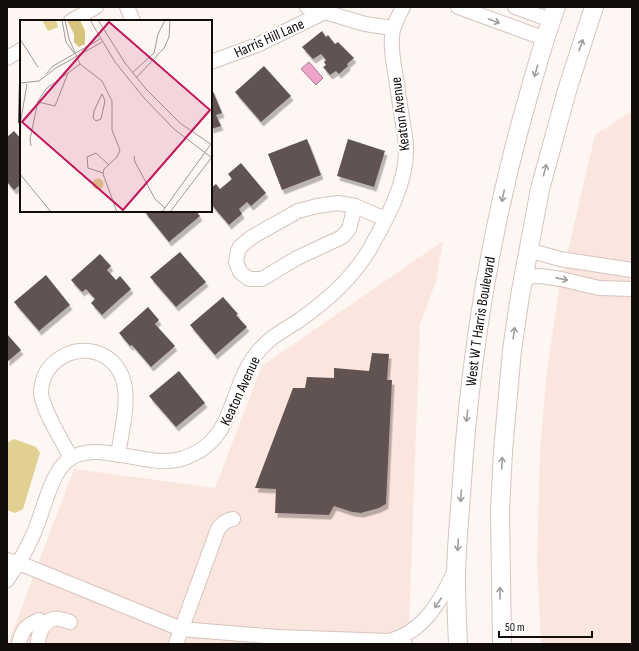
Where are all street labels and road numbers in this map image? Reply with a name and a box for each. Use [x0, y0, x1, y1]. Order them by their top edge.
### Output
street label: Harris Hill Lane [231, 15, 307, 62]
street label: Keaton Avenue [387, 76, 414, 152]
street label: West W T Harris Boulevard [462, 255, 500, 387]
street label: Keaton Avenue [216, 353, 265, 429]

